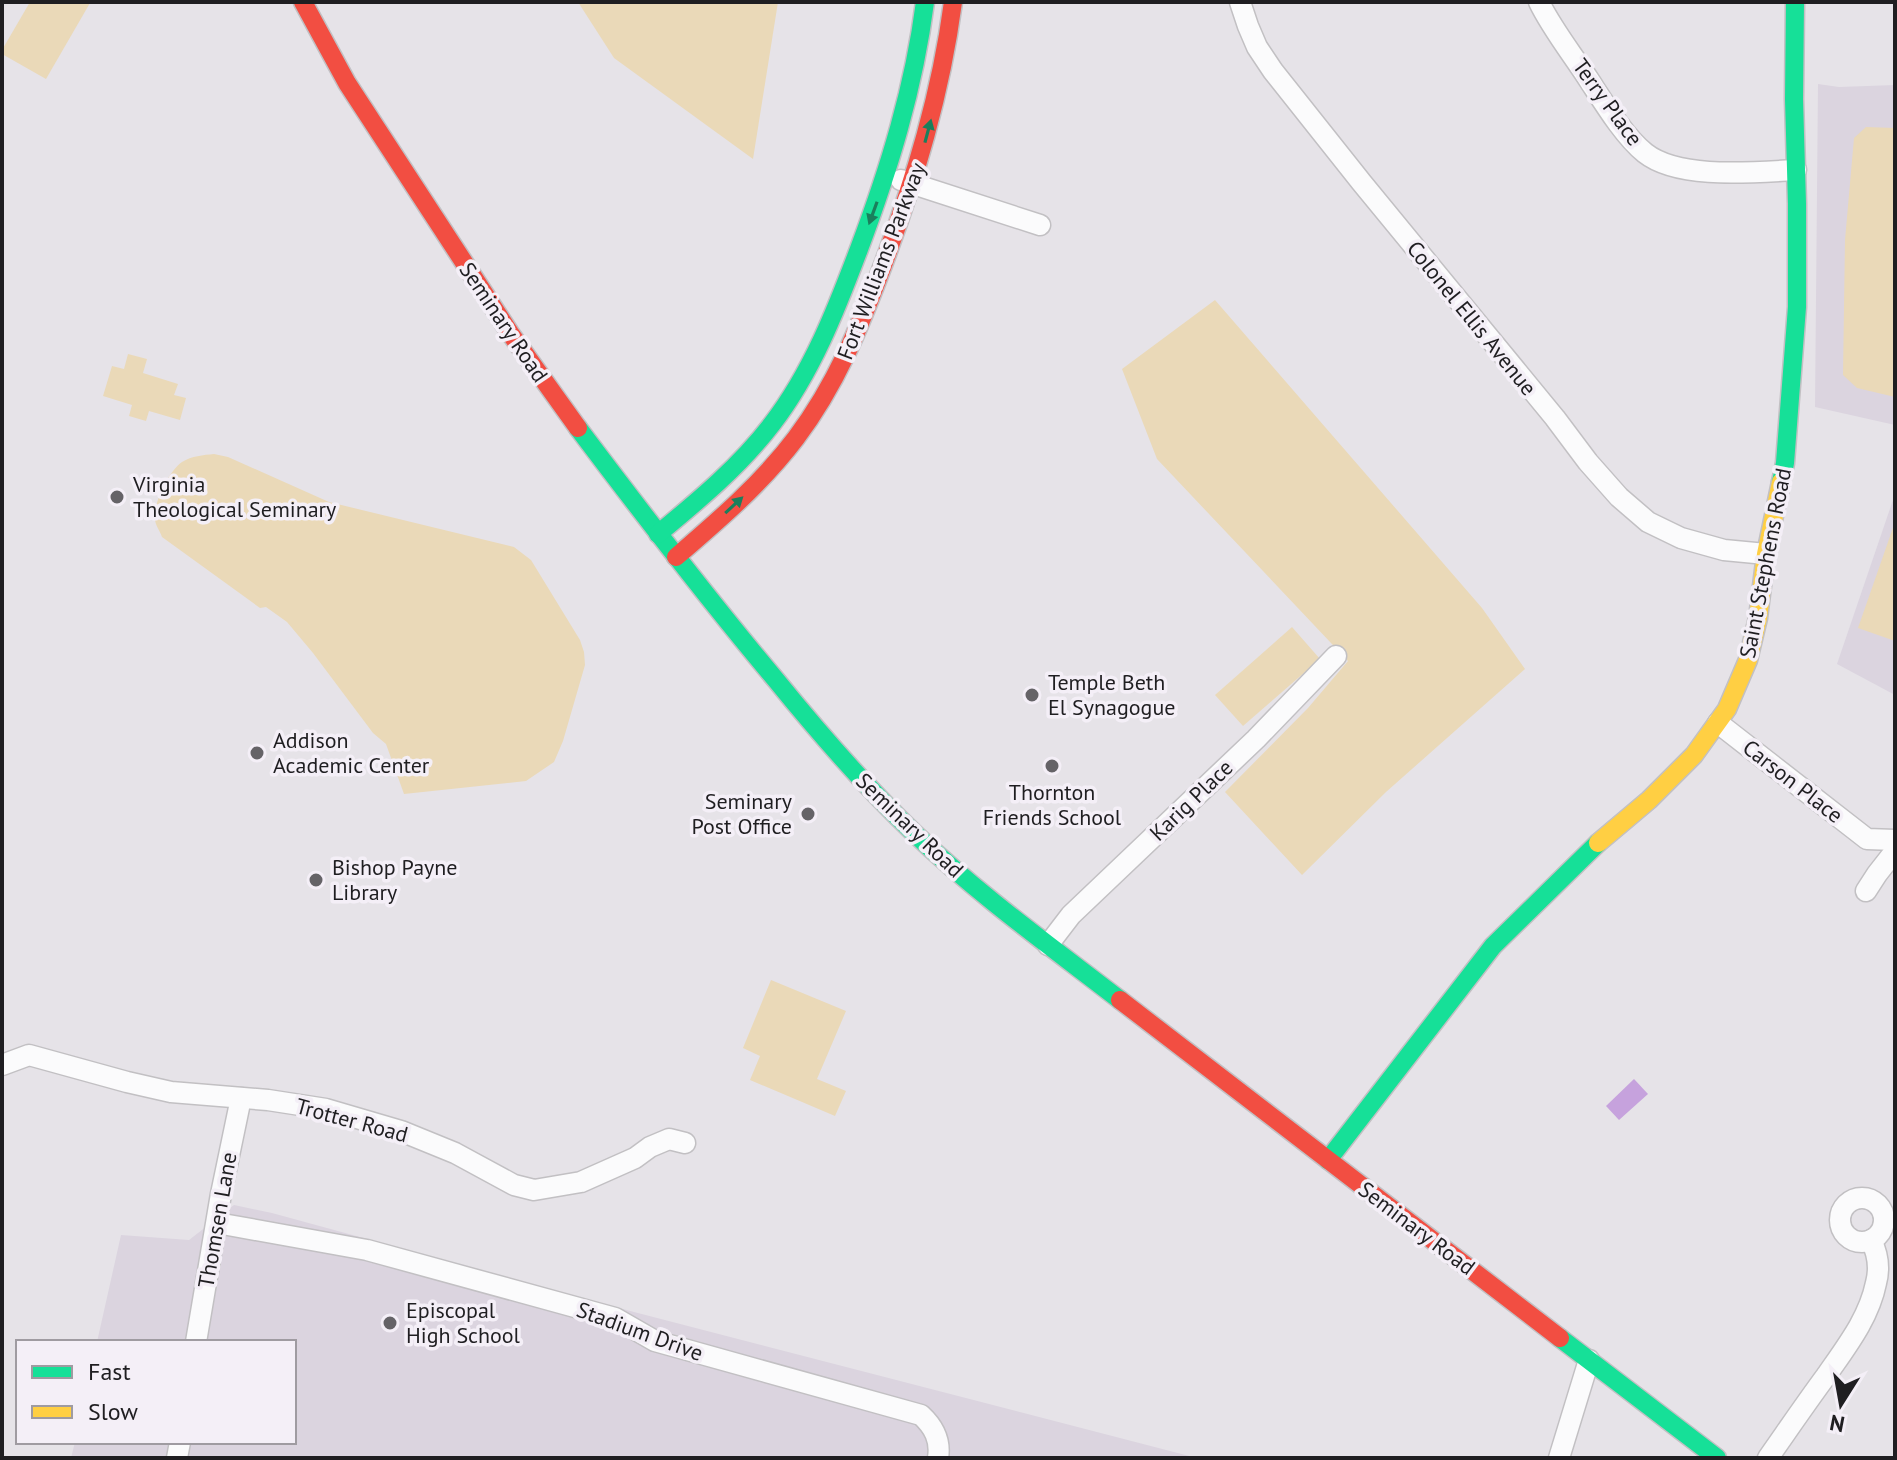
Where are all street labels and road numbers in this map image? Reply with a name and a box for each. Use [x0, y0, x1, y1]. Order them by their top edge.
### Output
street label: Terry Place [1567, 53, 1649, 151]
street label: Fort Williams Parkway [831, 158, 932, 363]
street label: Colonel Ellis Avenue [1401, 235, 1543, 401]
street label: Seminary Road [454, 257, 554, 387]
street label: Saint Stephens Road [1733, 466, 1797, 660]
street label: Carson Place [1737, 733, 1849, 829]
street label: Karig Place [1144, 753, 1238, 847]
street label: Seminary Road [850, 767, 970, 883]
street label: Trotter Road [293, 1092, 411, 1148]
street label: Thomsen Lane [191, 1150, 243, 1290]
street label: Seminary Road [1353, 1175, 1481, 1281]
street label: Stadium Drive [573, 1295, 707, 1367]

